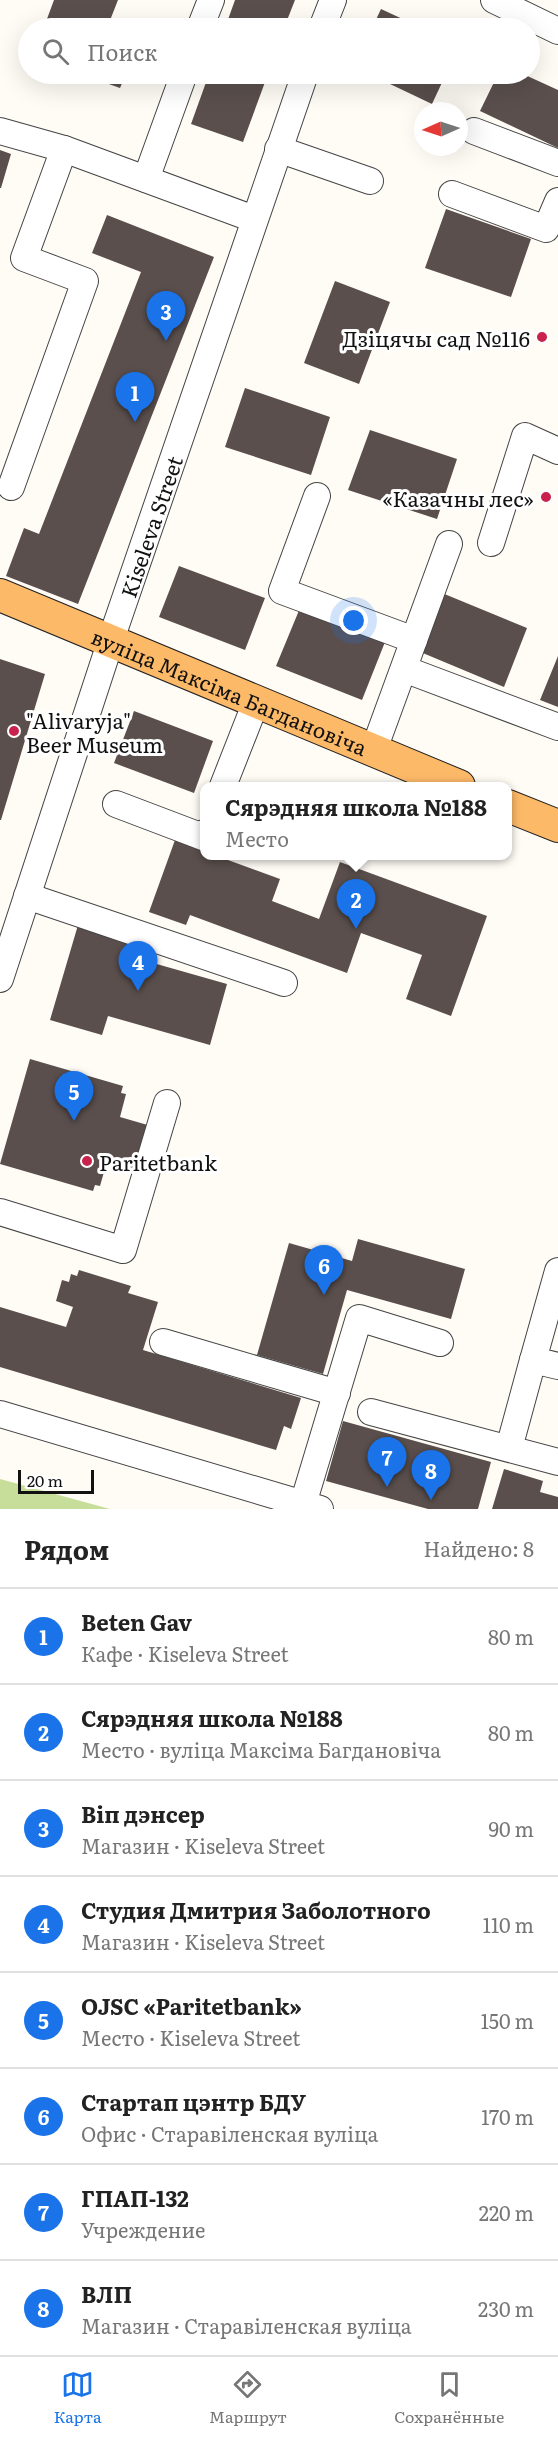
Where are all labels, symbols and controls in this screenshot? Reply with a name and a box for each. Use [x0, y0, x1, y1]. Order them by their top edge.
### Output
search box [18, 18, 540, 84]
icon: search [39, 35, 72, 68]
text: Поиск [87, 35, 157, 68]
north arrow [414, 102, 468, 156]
pin: 3 [146, 292, 186, 341]
place label: Дзіцячы сад №116 [342, 322, 530, 353]
marker: Дзіцячы сад №116 [535, 330, 549, 344]
pin: 1 [116, 372, 154, 422]
street label: Kiseleva Street [111, 451, 189, 601]
place label: «Казачны лес» [382, 482, 534, 513]
marker: «Казачны лес» [539, 490, 553, 504]
your location [339, 606, 368, 635]
street label: вуліца Максіма Багдановіча [87, 620, 373, 762]
place label: "Alivaryja" Beer Museum [26, 704, 163, 759]
marker: "Alivaryja" Beer Museum [7, 724, 21, 738]
popup [200, 782, 512, 860]
text: Сярэдняя школа №188 [225, 790, 487, 823]
text: Место [225, 823, 289, 853]
pin: 2 [336, 880, 376, 929]
pin: 4 [118, 942, 158, 991]
pin: 5 [54, 1072, 94, 1121]
place label: Paritetbank [99, 1146, 217, 1177]
marker: Paritetbank [80, 1154, 94, 1168]
pin: 6 [304, 1246, 344, 1295]
pin: 7 [368, 1438, 406, 1487]
pin: 8 [412, 1450, 450, 1500]
scale bar [18, 1467, 94, 1494]
text: 20 m [27, 1468, 63, 1492]
text: Рядом [24, 1529, 109, 1568]
text: Найдено: 8 [423, 1533, 534, 1563]
text: Beten Gav [81, 1605, 192, 1638]
text: 1 [39, 1621, 48, 1651]
text: 80 m [488, 1621, 534, 1651]
text: Кафе · Kiseleva Street [81, 1638, 289, 1668]
text: Сярэдняя школа №188 [81, 1701, 343, 1734]
text: 2 [38, 1717, 49, 1747]
text: 80 m [488, 1717, 534, 1747]
text: Место · вуліца Максіма Багдановіча [81, 1734, 441, 1764]
text: Віп дэнсер [81, 1797, 205, 1830]
text: 3 [38, 1813, 49, 1843]
text: 90 m [489, 1813, 534, 1843]
text: Магазин · Kiseleva Street [81, 1830, 325, 1860]
text: Студия Дмитрия Заболотного [81, 1893, 431, 1926]
text: 4 [37, 1909, 50, 1939]
text: 110 m [483, 1909, 534, 1939]
text: Магазин · Kiseleva Street [81, 1926, 325, 1956]
text: OJSC «Paritetbank» [81, 1989, 302, 2022]
text: 5 [38, 2005, 49, 2035]
text: 150 m [481, 2005, 534, 2035]
text: Место · Kiseleva Street [81, 2022, 300, 2052]
text: Стартап цэнтр БДУ [81, 2085, 306, 2118]
text: 6 [38, 2101, 49, 2131]
text: 170 m [481, 2101, 534, 2131]
text: Офис · Старавіленская вуліца [81, 2118, 378, 2148]
text: ГПАП-132 [81, 2181, 189, 2214]
text: 7 [38, 2197, 49, 2227]
text: 220 m [479, 2197, 534, 2227]
text: Учреждение [81, 2214, 205, 2244]
text: ВЛП [81, 2277, 132, 2310]
text: 8 [38, 2293, 49, 2323]
text: 230 m [478, 2293, 534, 2323]
text: Магазин · Старавіленская вуліца [81, 2310, 412, 2340]
tab: Карта [54, 2368, 102, 2428]
tab: Маршрут [209, 2368, 287, 2428]
tab: Сохранённые [394, 2368, 504, 2428]

